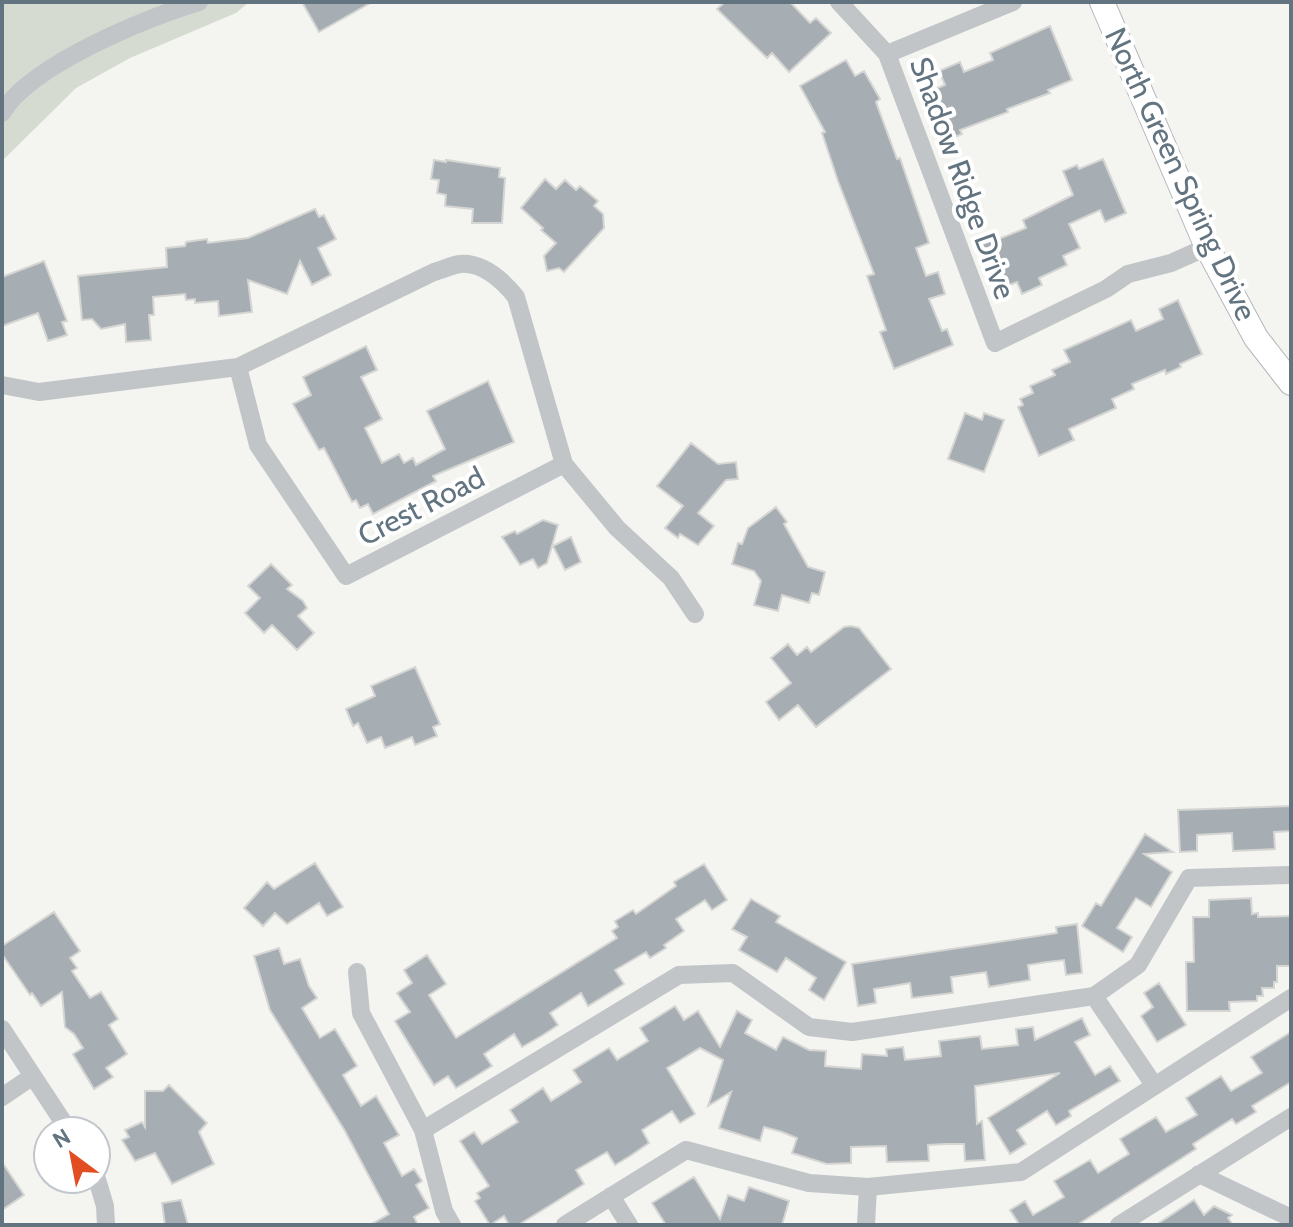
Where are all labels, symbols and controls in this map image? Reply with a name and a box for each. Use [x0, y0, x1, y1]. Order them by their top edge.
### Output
street label: North Green Spring Drive [1097, 22, 1265, 326]
street label: Shadow Ridge Drive [902, 52, 1024, 304]
street label: Crest Road [352, 458, 490, 554]
north arrow [32, 1115, 112, 1195]
text: N [48, 1123, 75, 1154]

